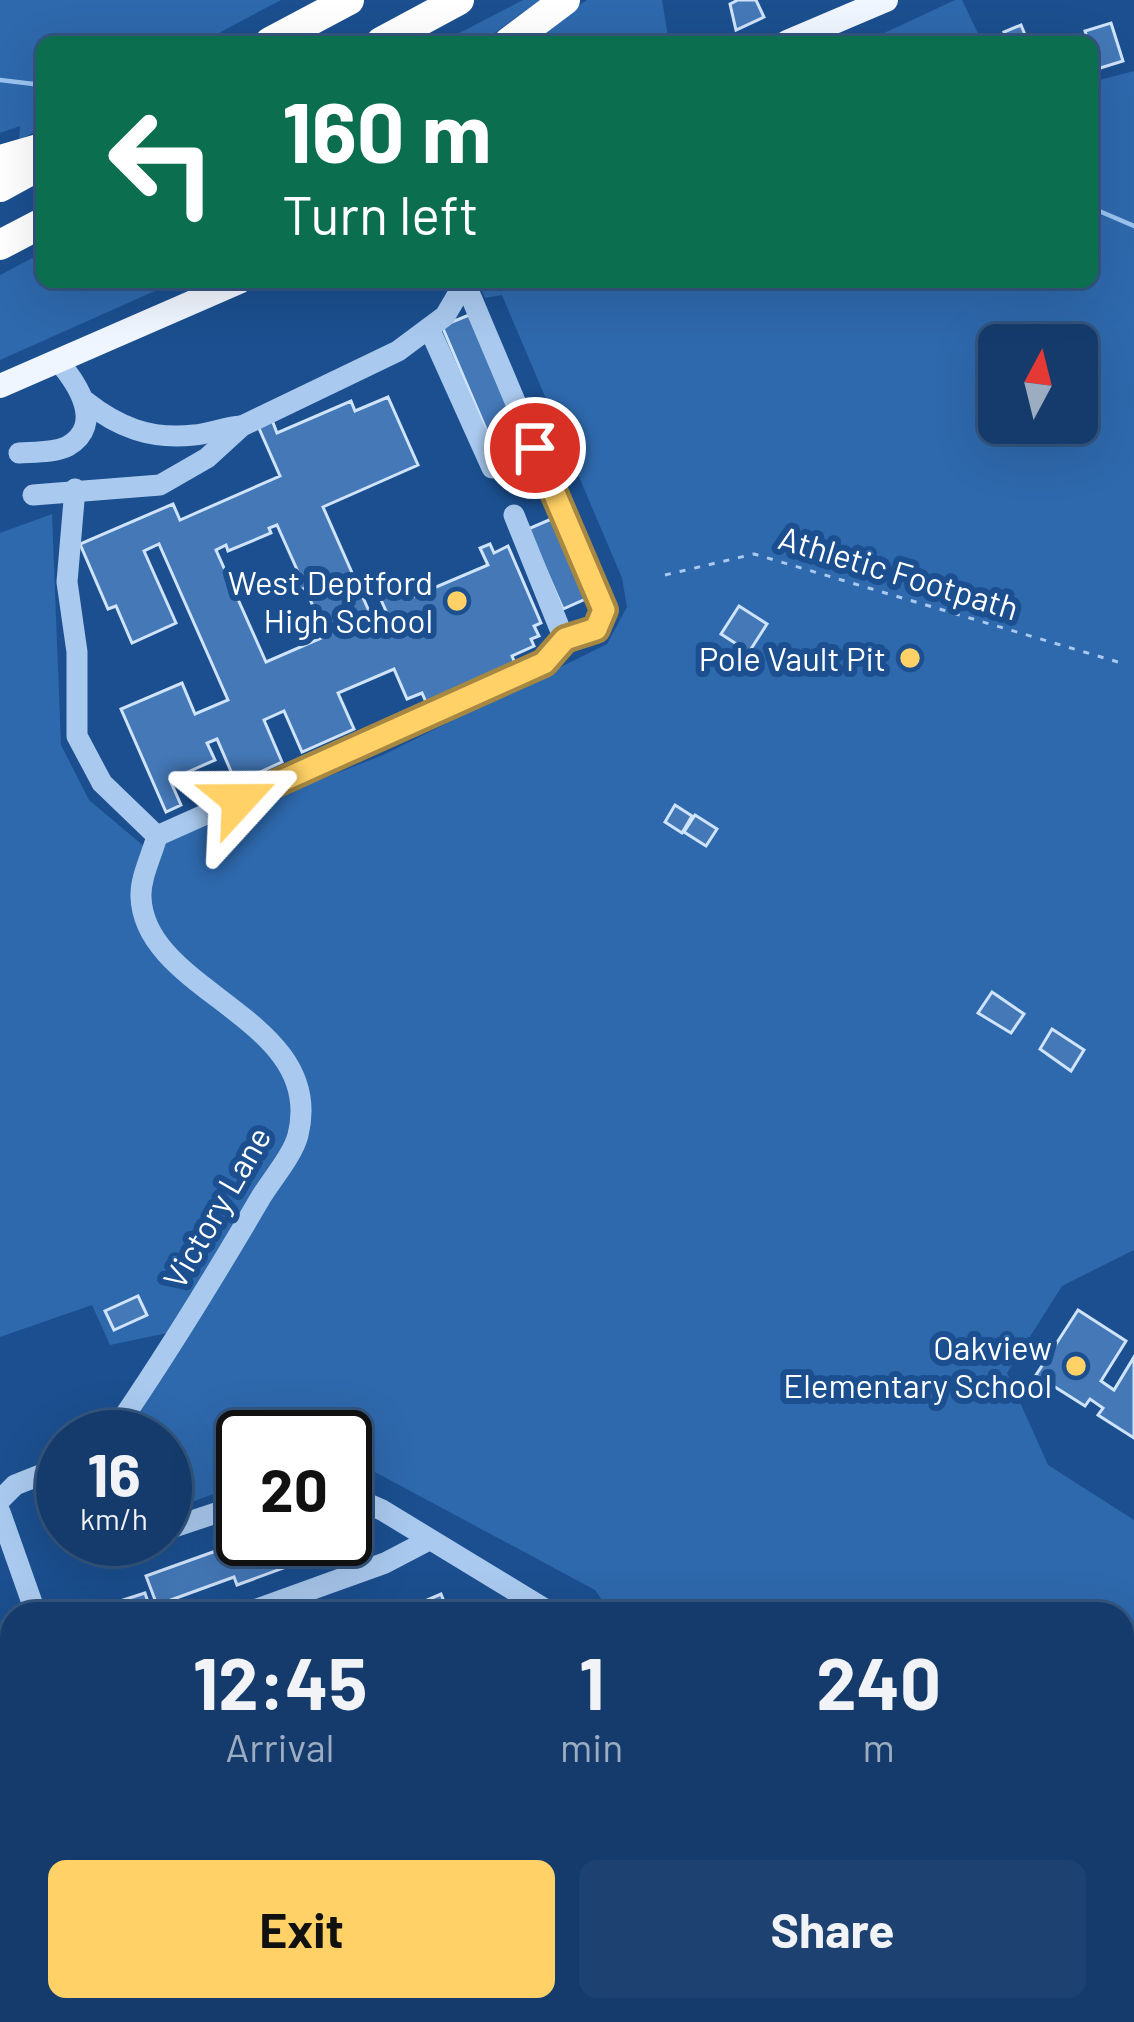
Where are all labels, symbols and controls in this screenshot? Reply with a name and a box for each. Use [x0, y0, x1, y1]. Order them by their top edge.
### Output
text: 160 m [282, 79, 492, 180]
icon: left [84, 84, 240, 240]
text: Turn left [282, 181, 479, 246]
north arrow [978, 324, 1098, 444]
map controls [978, 324, 1098, 444]
pin [484, 397, 586, 499]
icon: arrive [502, 415, 568, 481]
street label: Athletic Footpath [774, 517, 1024, 627]
place label: West Deptford High School [228, 562, 433, 640]
marker: West Deptford High School [444, 588, 470, 614]
place label: Pole Vault Pit [699, 638, 886, 678]
marker: Pole Vault Pit [897, 645, 923, 671]
position arrow [176, 737, 302, 863]
street label: Victory Lane [154, 1119, 278, 1295]
place label: Oakview Elementary School [783, 1327, 1052, 1405]
marker: Oakview Elementary School [1063, 1353, 1089, 1379]
speed limit sign: 20 [216, 1410, 372, 1566]
text: 16 [87, 1437, 141, 1509]
text: km/h [80, 1500, 148, 1536]
text: 12:45 [193, 1638, 367, 1724]
text: 1 [579, 1638, 604, 1724]
text: 240 [816, 1638, 941, 1724]
text: Arrival [226, 1723, 335, 1770]
text: min [560, 1723, 623, 1770]
text: m [863, 1723, 895, 1770]
button: Exit [48, 1860, 555, 1998]
button: Share [579, 1860, 1086, 1998]

